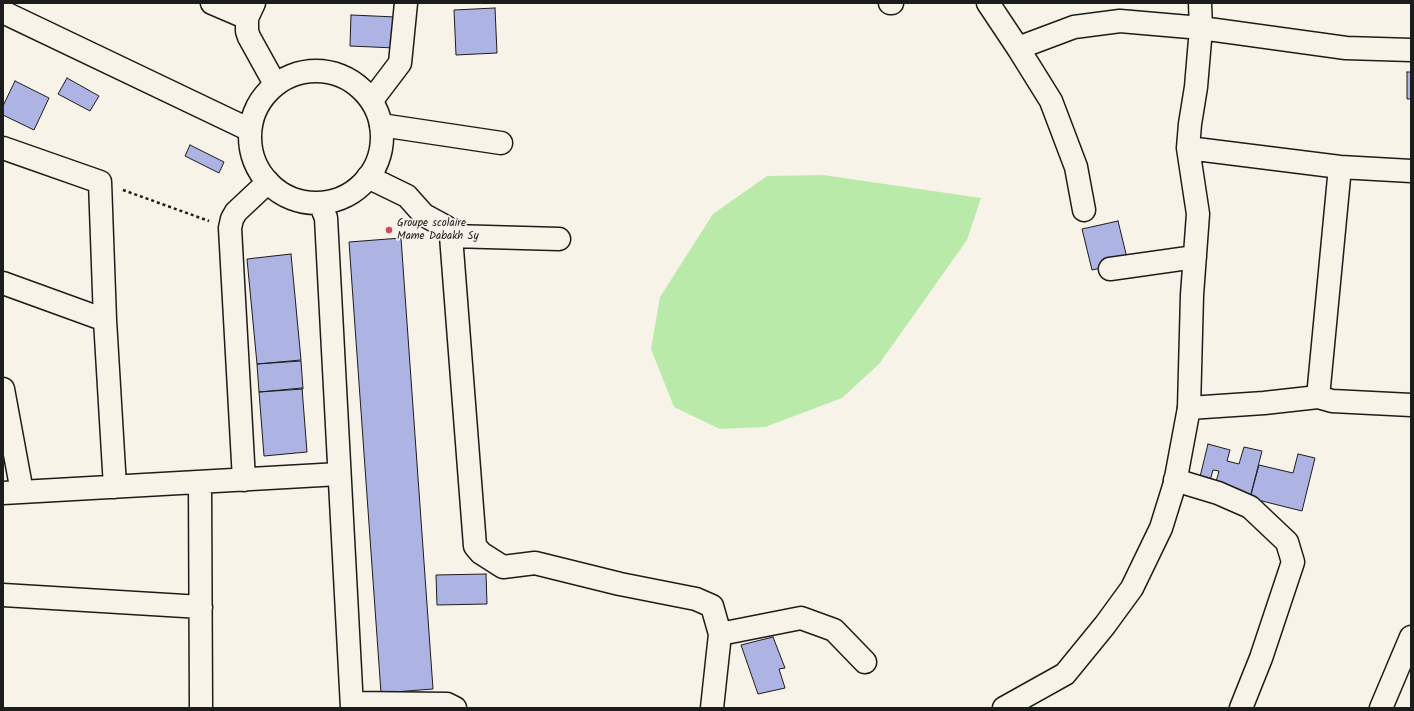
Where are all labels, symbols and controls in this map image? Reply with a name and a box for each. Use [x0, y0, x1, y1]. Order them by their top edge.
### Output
place label: Groupe scolaire Mame Dabakh Sy [397, 217, 479, 243]
marker: Groupe scolaire Mame Dabakh Sy [384, 225, 394, 235]

